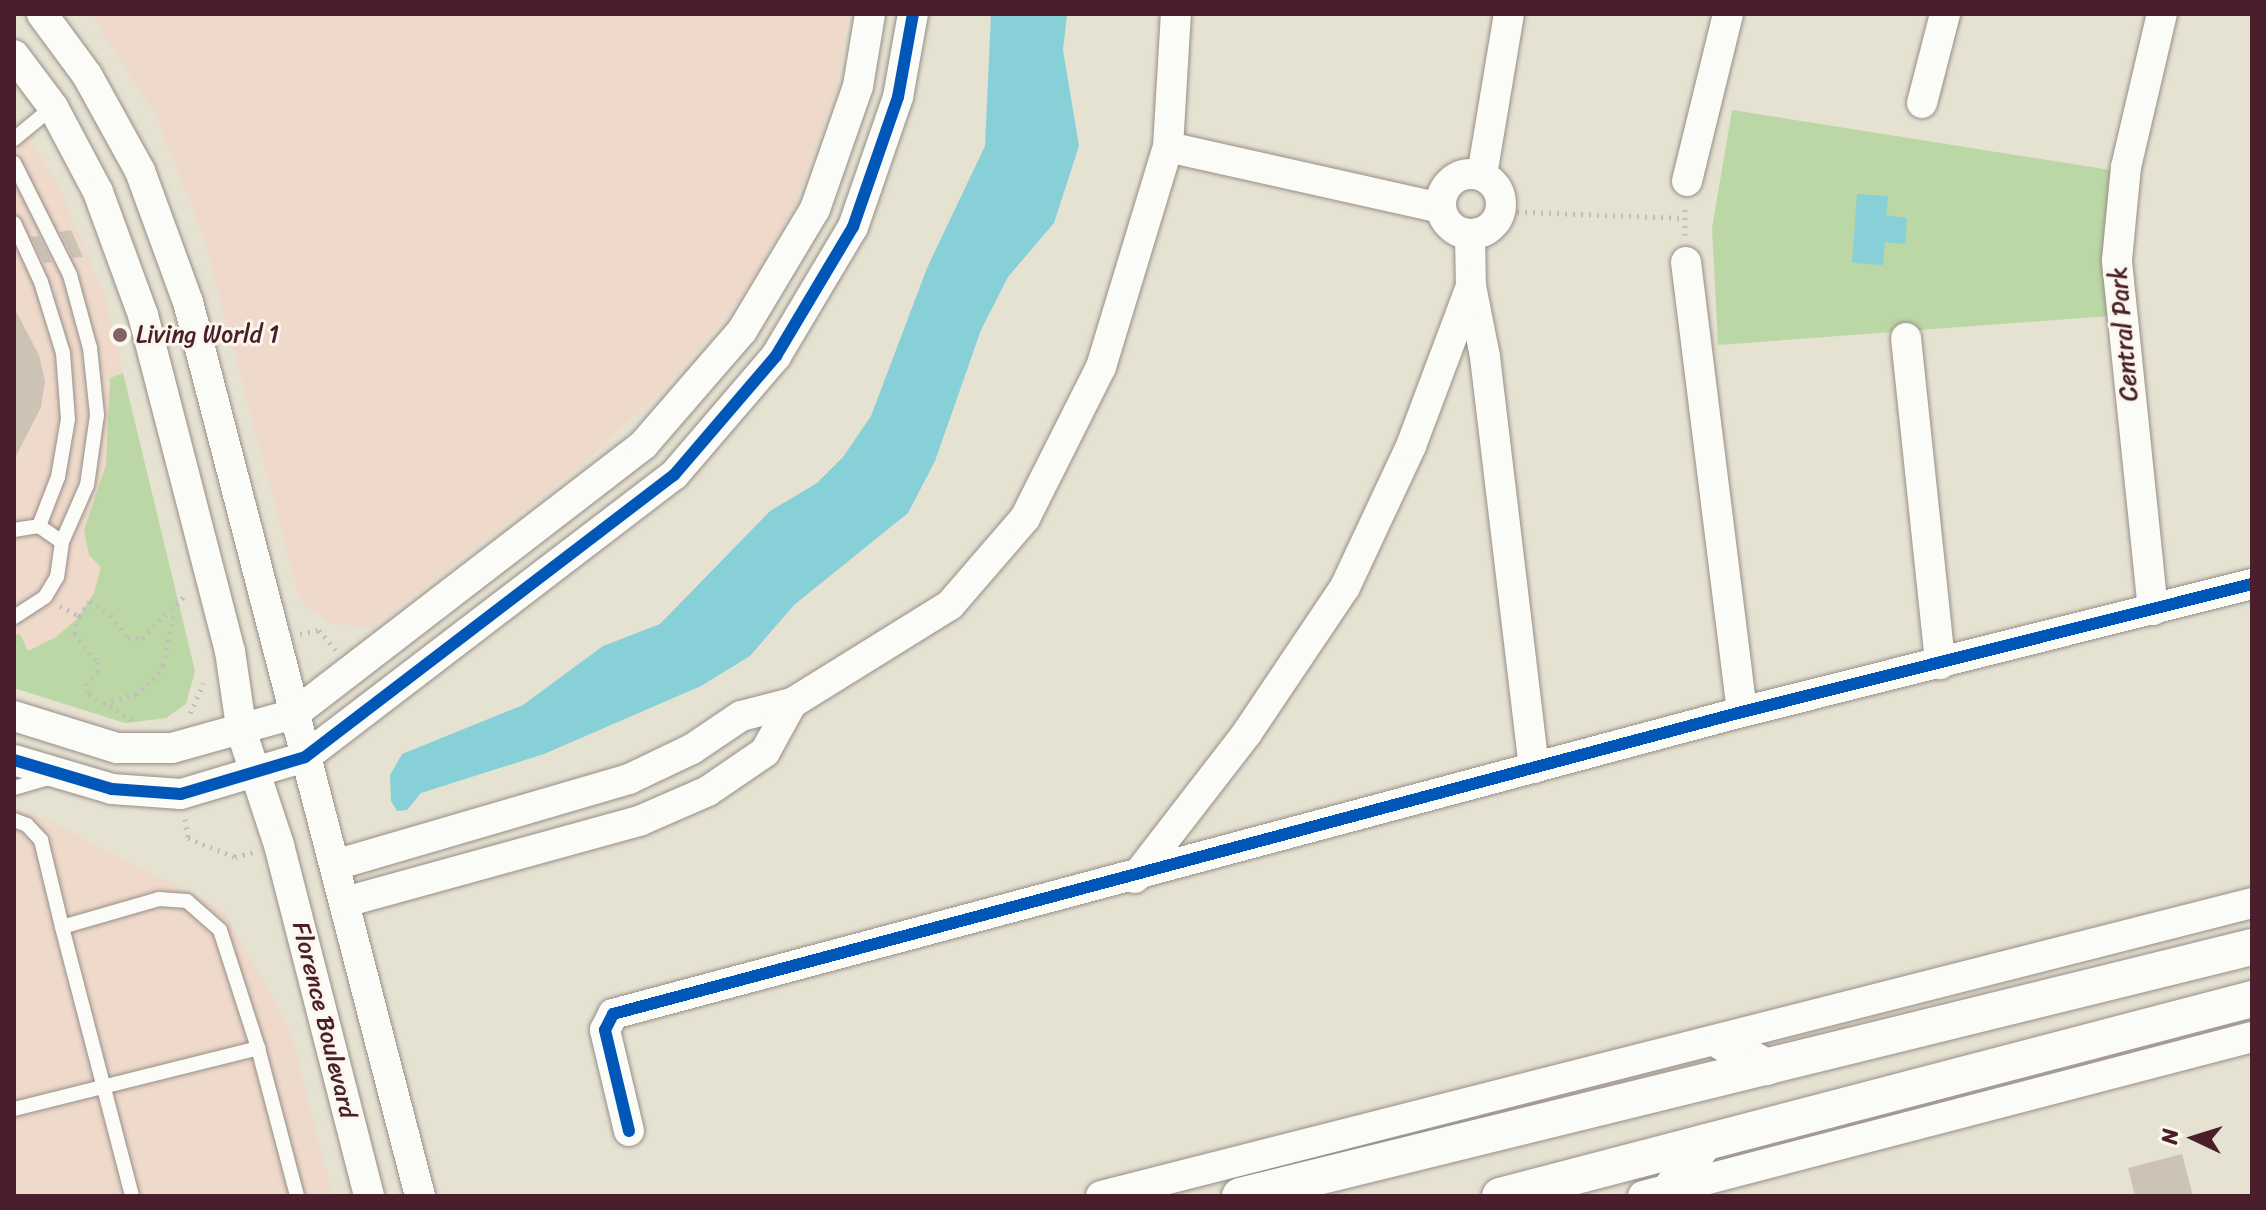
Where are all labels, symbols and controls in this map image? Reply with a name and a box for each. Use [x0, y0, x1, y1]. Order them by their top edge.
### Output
street label: Central Park [2104, 266, 2144, 402]
place label: Living World 1 [136, 321, 279, 349]
marker: Living World 1 [111, 326, 129, 344]
street label: Florence Boulevard [286, 919, 362, 1121]
north arrow [2154, 1098, 2234, 1178]
text: N [2150, 1127, 2190, 1145]

